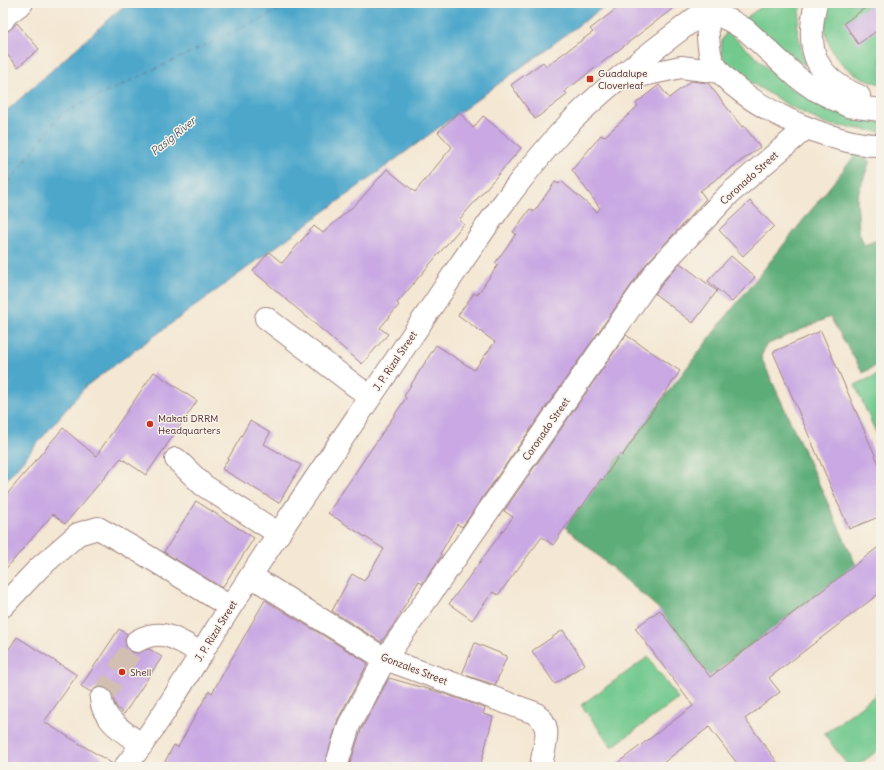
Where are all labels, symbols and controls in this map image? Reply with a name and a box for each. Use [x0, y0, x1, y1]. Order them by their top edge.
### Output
place label: Guadalupe Cloverleaf [598, 67, 647, 92]
marker: Guadalupe Cloverleaf [585, 74, 595, 84]
water label: Pasig River [148, 113, 200, 158]
street label: Coronado Street [717, 148, 781, 208]
street label: J. P. Rizal Street [370, 328, 420, 393]
street label: Coronado Street [520, 395, 573, 463]
place label: Makati DRRM Headquarters [158, 412, 221, 437]
marker: Makati DRRM Headquarters [145, 419, 155, 429]
street label: J. P. Rizal Street [192, 598, 240, 664]
street label: Gonzales Street [379, 650, 450, 688]
place label: Shell [130, 666, 151, 679]
marker: Shell [117, 667, 127, 677]

